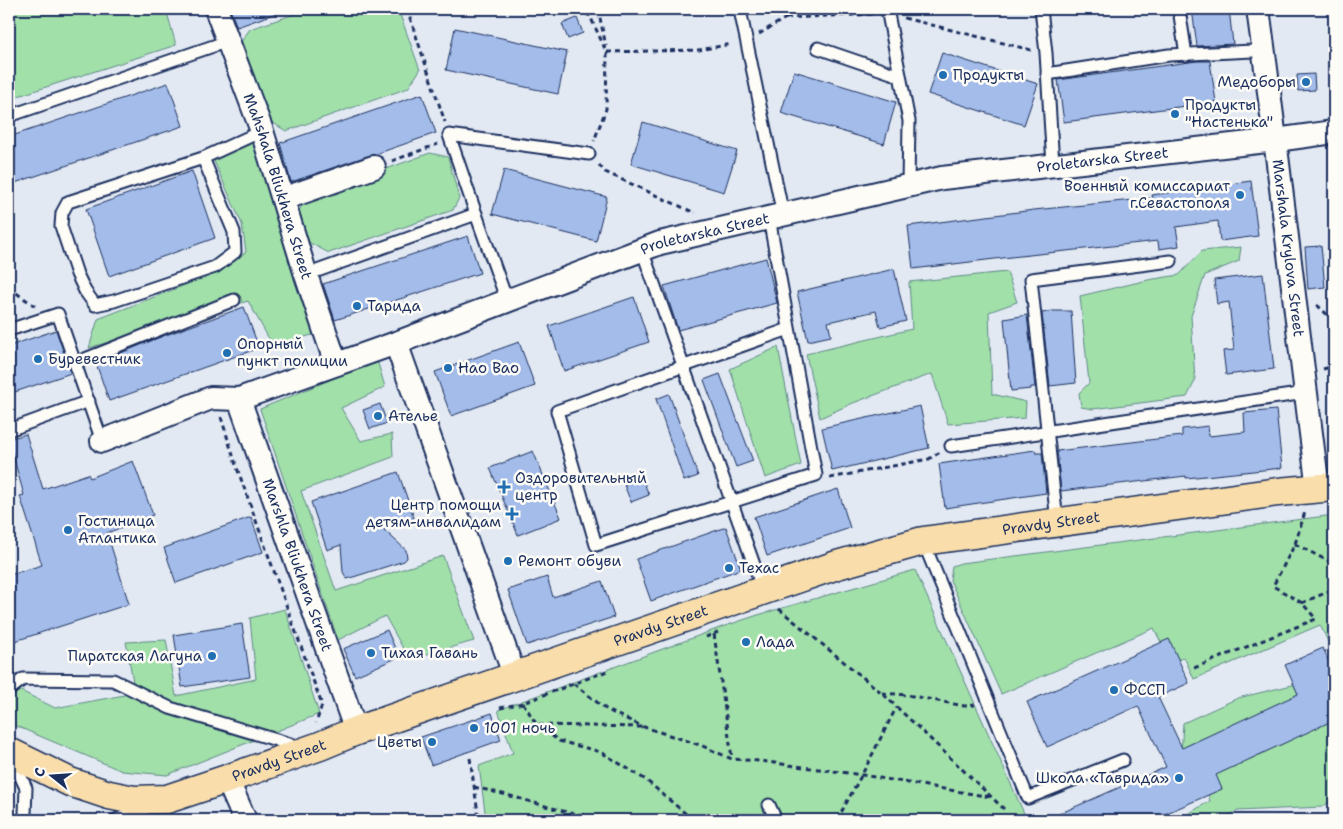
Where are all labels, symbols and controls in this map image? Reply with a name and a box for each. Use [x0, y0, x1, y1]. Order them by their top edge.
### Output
place label: Продукты [953, 65, 1024, 85]
marker: Продукты [937, 69, 949, 81]
place label: Медоборы [1218, 72, 1296, 92]
marker: Медоборы [1300, 76, 1312, 88]
street label: Mahshala Bliukhera Street [239, 91, 317, 282]
place label: Продукты "Настенька" [1185, 95, 1273, 132]
marker: Продукты "Настенька" [1169, 108, 1181, 120]
street label: Proletarska Street [1036, 142, 1169, 177]
street label: Marshala Krylova Street [1268, 158, 1309, 338]
place label: Военный комиссариат г.Севастополя [1064, 176, 1230, 213]
marker: Военный комиссариат г.Севастополя [1234, 189, 1246, 201]
street label: Proletarska Street [637, 208, 771, 260]
place label: Тарида [367, 296, 421, 316]
marker: Тарида [351, 300, 363, 312]
place label: Опорный пункт полиции [237, 334, 348, 371]
marker: Опорный пункт полиции [221, 347, 233, 359]
place label: Буревестник [48, 349, 141, 369]
marker: Буревестник [32, 353, 44, 365]
place label: Hao Bao [458, 358, 519, 378]
marker: Hao Bao [442, 362, 454, 374]
place label: Ателье [388, 406, 438, 426]
marker: Ателье [372, 410, 384, 422]
place label: Оздоровительный центр [515, 468, 647, 505]
street label: Marshla Bliukhera Street [258, 476, 337, 654]
marker: Оздоровительный центр [497, 480, 511, 494]
place label: Центр помощи детям-инвалидам [366, 495, 501, 532]
marker: Центр помощи детям-инвалидам [505, 507, 519, 521]
street label: Pravdy Street [1001, 507, 1101, 540]
place label: Гостиница Атлантика [78, 511, 157, 548]
marker: Гостиница Атлантика [62, 524, 74, 536]
place label: Ремонт обуви [518, 551, 621, 571]
marker: Ремонт обуви [502, 555, 514, 567]
place label: Техас [739, 558, 779, 578]
marker: Техас [723, 562, 735, 574]
street label: Pravdy Street [611, 600, 711, 651]
place label: Лада [756, 632, 795, 652]
marker: Лада [740, 636, 752, 648]
place label: Тихая Гавань [381, 643, 478, 663]
place label: Пиратская Лагуна [68, 646, 203, 666]
marker: Тихая Гавань [365, 647, 377, 659]
marker: Пиратская Лагуна [206, 650, 218, 662]
place label: ФССП [1124, 680, 1166, 700]
marker: ФССП [1108, 684, 1120, 696]
place label: 1001 ночь [484, 718, 556, 738]
marker: 1001 ночь [468, 722, 480, 734]
place label: Цветы [377, 732, 422, 752]
street label: Pravdy Street [229, 735, 329, 786]
marker: Цветы [426, 736, 438, 748]
north arrow [28, 752, 78, 802]
text: С [30, 765, 49, 779]
place label: Школа «Таврида» [1036, 768, 1169, 788]
marker: Школа «Таврида» [1173, 772, 1185, 784]

